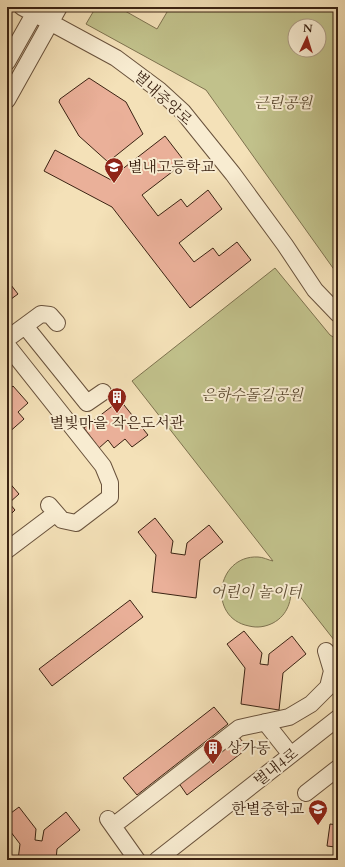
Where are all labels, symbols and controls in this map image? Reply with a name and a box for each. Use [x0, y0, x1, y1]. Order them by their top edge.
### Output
north arrow [287, 18, 327, 58]
text: N [302, 21, 313, 36]
street label: 별내중앙로 [129, 66, 197, 130]
park label: 근린공원 [254, 93, 313, 113]
school or university icon: 별내고등학교 [103, 156, 125, 184]
place label: 별내고등학교 [128, 157, 215, 177]
park label: 은하수돌길공원 [201, 385, 304, 405]
building icon: 별빛마을 작은도서관 [106, 386, 128, 414]
place label: 별빛마을 작은도서관 [50, 413, 185, 433]
park label: 어린이 놀이터 [210, 582, 303, 602]
building icon: 상가동 [202, 737, 224, 765]
place label: 상가동 [227, 738, 271, 758]
street label: 별내4로 [250, 743, 303, 791]
school or university icon: 한별중학교 [307, 798, 329, 826]
place label: 한별중학교 [232, 799, 305, 819]

